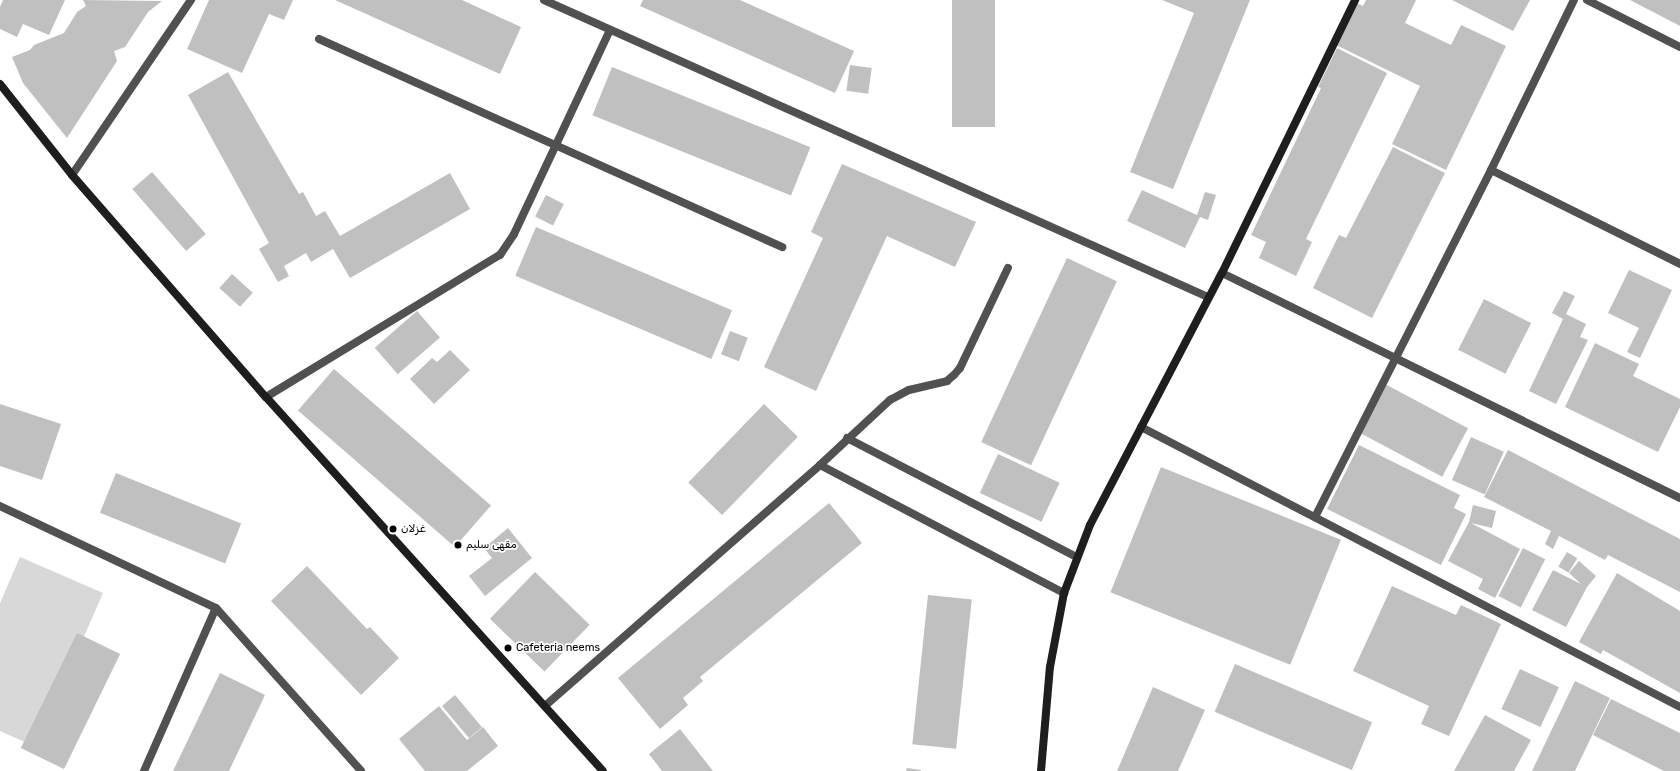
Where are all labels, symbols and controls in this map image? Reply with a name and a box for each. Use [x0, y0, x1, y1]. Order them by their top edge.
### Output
place label: غزلان [401, 522, 426, 536]
marker: غزلان [388, 524, 398, 534]
place label: مقهى سليم [466, 538, 517, 552]
marker: مقهى سليم [453, 540, 463, 550]
place label: Cafeteria neems [516, 641, 600, 655]
marker: Cafeteria neems [503, 643, 513, 653]

